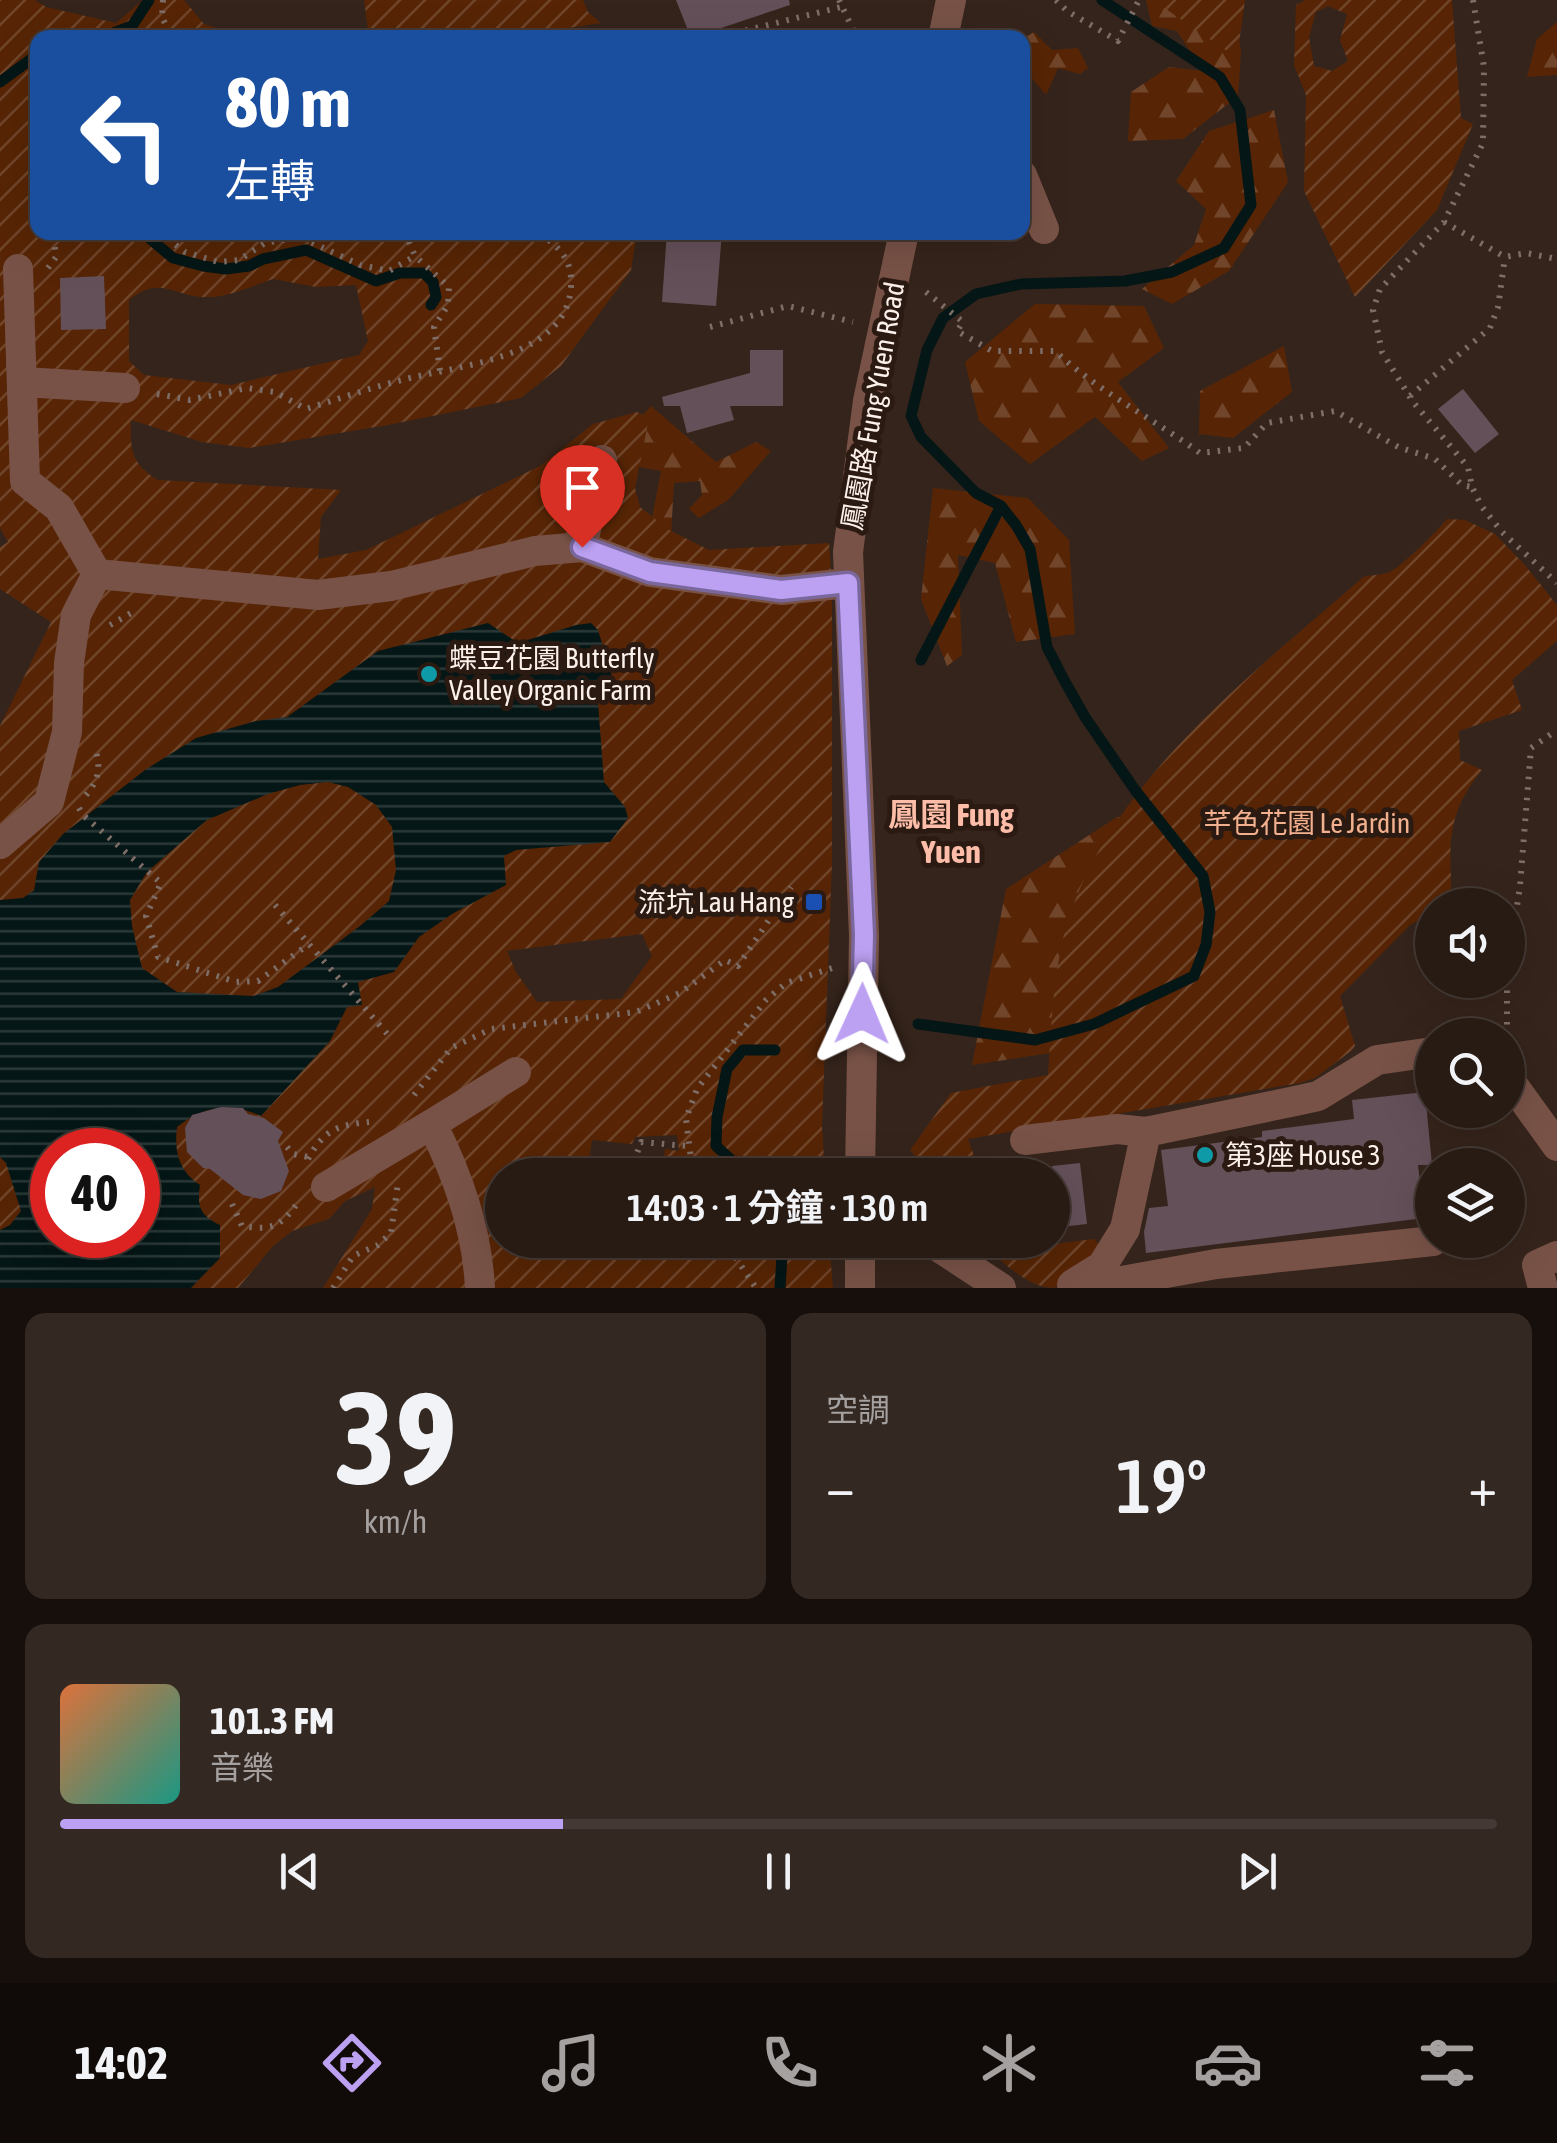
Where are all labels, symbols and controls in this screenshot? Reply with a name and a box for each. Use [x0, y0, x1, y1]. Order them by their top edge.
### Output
text: 80 m [225, 62, 351, 142]
icon: left [60, 70, 190, 200]
text: 左轉 [225, 155, 315, 207]
street label: 鳳園路 Fung Yuen Road [835, 279, 911, 533]
pin [540, 445, 625, 548]
icon: arrive [555, 460, 610, 515]
place label: 蝶豆花園 Butterfly Valley Organic Farm [449, 642, 655, 706]
marker: 蝶豆花園 Butterfly Valley Organic Farm [418, 663, 440, 685]
district label: 鳳園 Fung Yuen [888, 796, 1014, 870]
park label: 芊色花園 Le Jardin [1204, 807, 1410, 839]
place label: 流坑 Lau Hang [638, 886, 794, 918]
map controls [1415, 888, 1525, 1258]
button: sound [1415, 888, 1525, 998]
marker: 流坑 Lau Hang [803, 891, 825, 913]
position arrow [810, 962, 914, 1066]
button: search [1415, 1018, 1525, 1128]
speed limit sign: 40 [30, 1128, 160, 1258]
place label: 第3座 House 3 [1225, 1139, 1381, 1171]
marker: 第3座 House 3 [1194, 1144, 1216, 1166]
button: layers [1415, 1148, 1525, 1258]
text: 14:03 · 1 分鐘 · 130 m [627, 1186, 928, 1229]
text: 39 [334, 1363, 457, 1512]
text: 空調 [826, 1391, 890, 1428]
text: 19° [1116, 1443, 1207, 1529]
text: − [826, 1455, 855, 1518]
text: + [1468, 1455, 1497, 1518]
text: km/h [364, 1503, 427, 1540]
text: 101.3 FM [210, 1699, 334, 1742]
text: 音樂 [210, 1749, 274, 1786]
icon: previous [272, 1844, 327, 1899]
icon: pause [751, 1844, 806, 1899]
icon: next [1230, 1844, 1285, 1899]
icon: directions [317, 2028, 387, 2098]
icon: music [536, 2028, 606, 2098]
icon: phone [755, 2028, 825, 2098]
icon: climate [974, 2028, 1044, 2098]
icon: car [1193, 2028, 1263, 2098]
icon: filters [1412, 2028, 1482, 2098]
text: 14:02 [75, 2037, 168, 2089]

